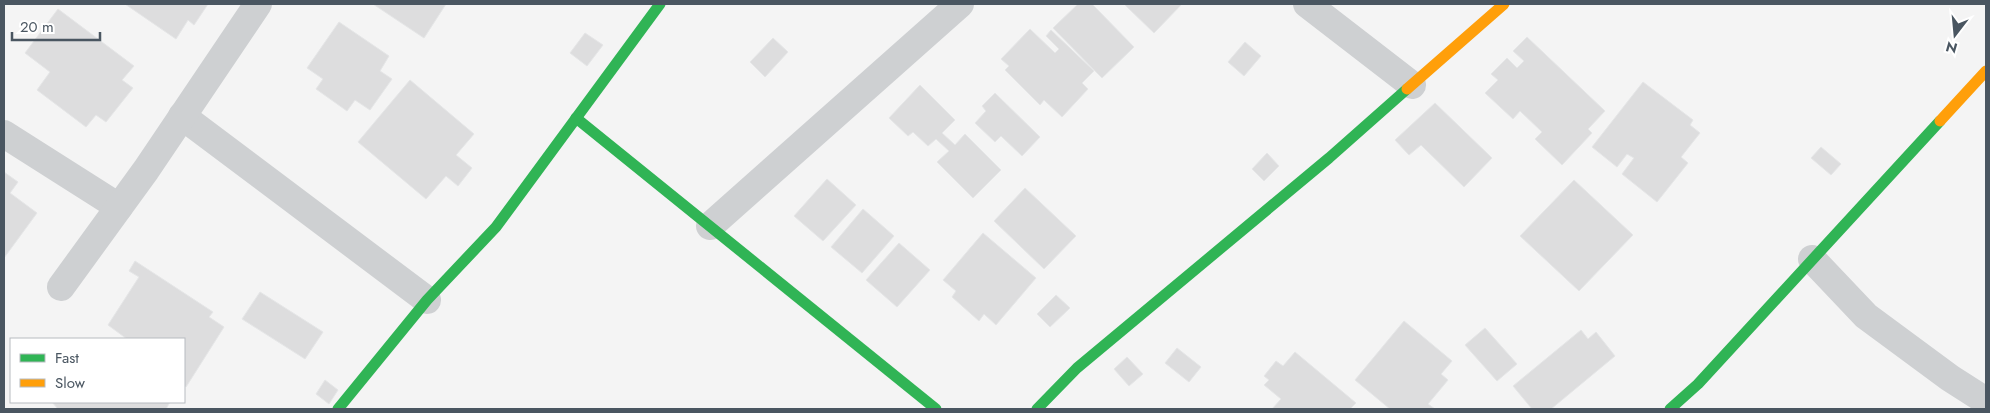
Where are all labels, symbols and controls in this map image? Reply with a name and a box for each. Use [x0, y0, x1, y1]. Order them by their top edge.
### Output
scale bar [12, 10, 100, 42]
north arrow [1930, 10, 1980, 60]
text: 20 m [20, 16, 54, 38]
text: N [1943, 36, 1960, 59]
legend [10, 338, 185, 403]
text: Fast [55, 347, 79, 369]
text: Slow [55, 372, 86, 394]

